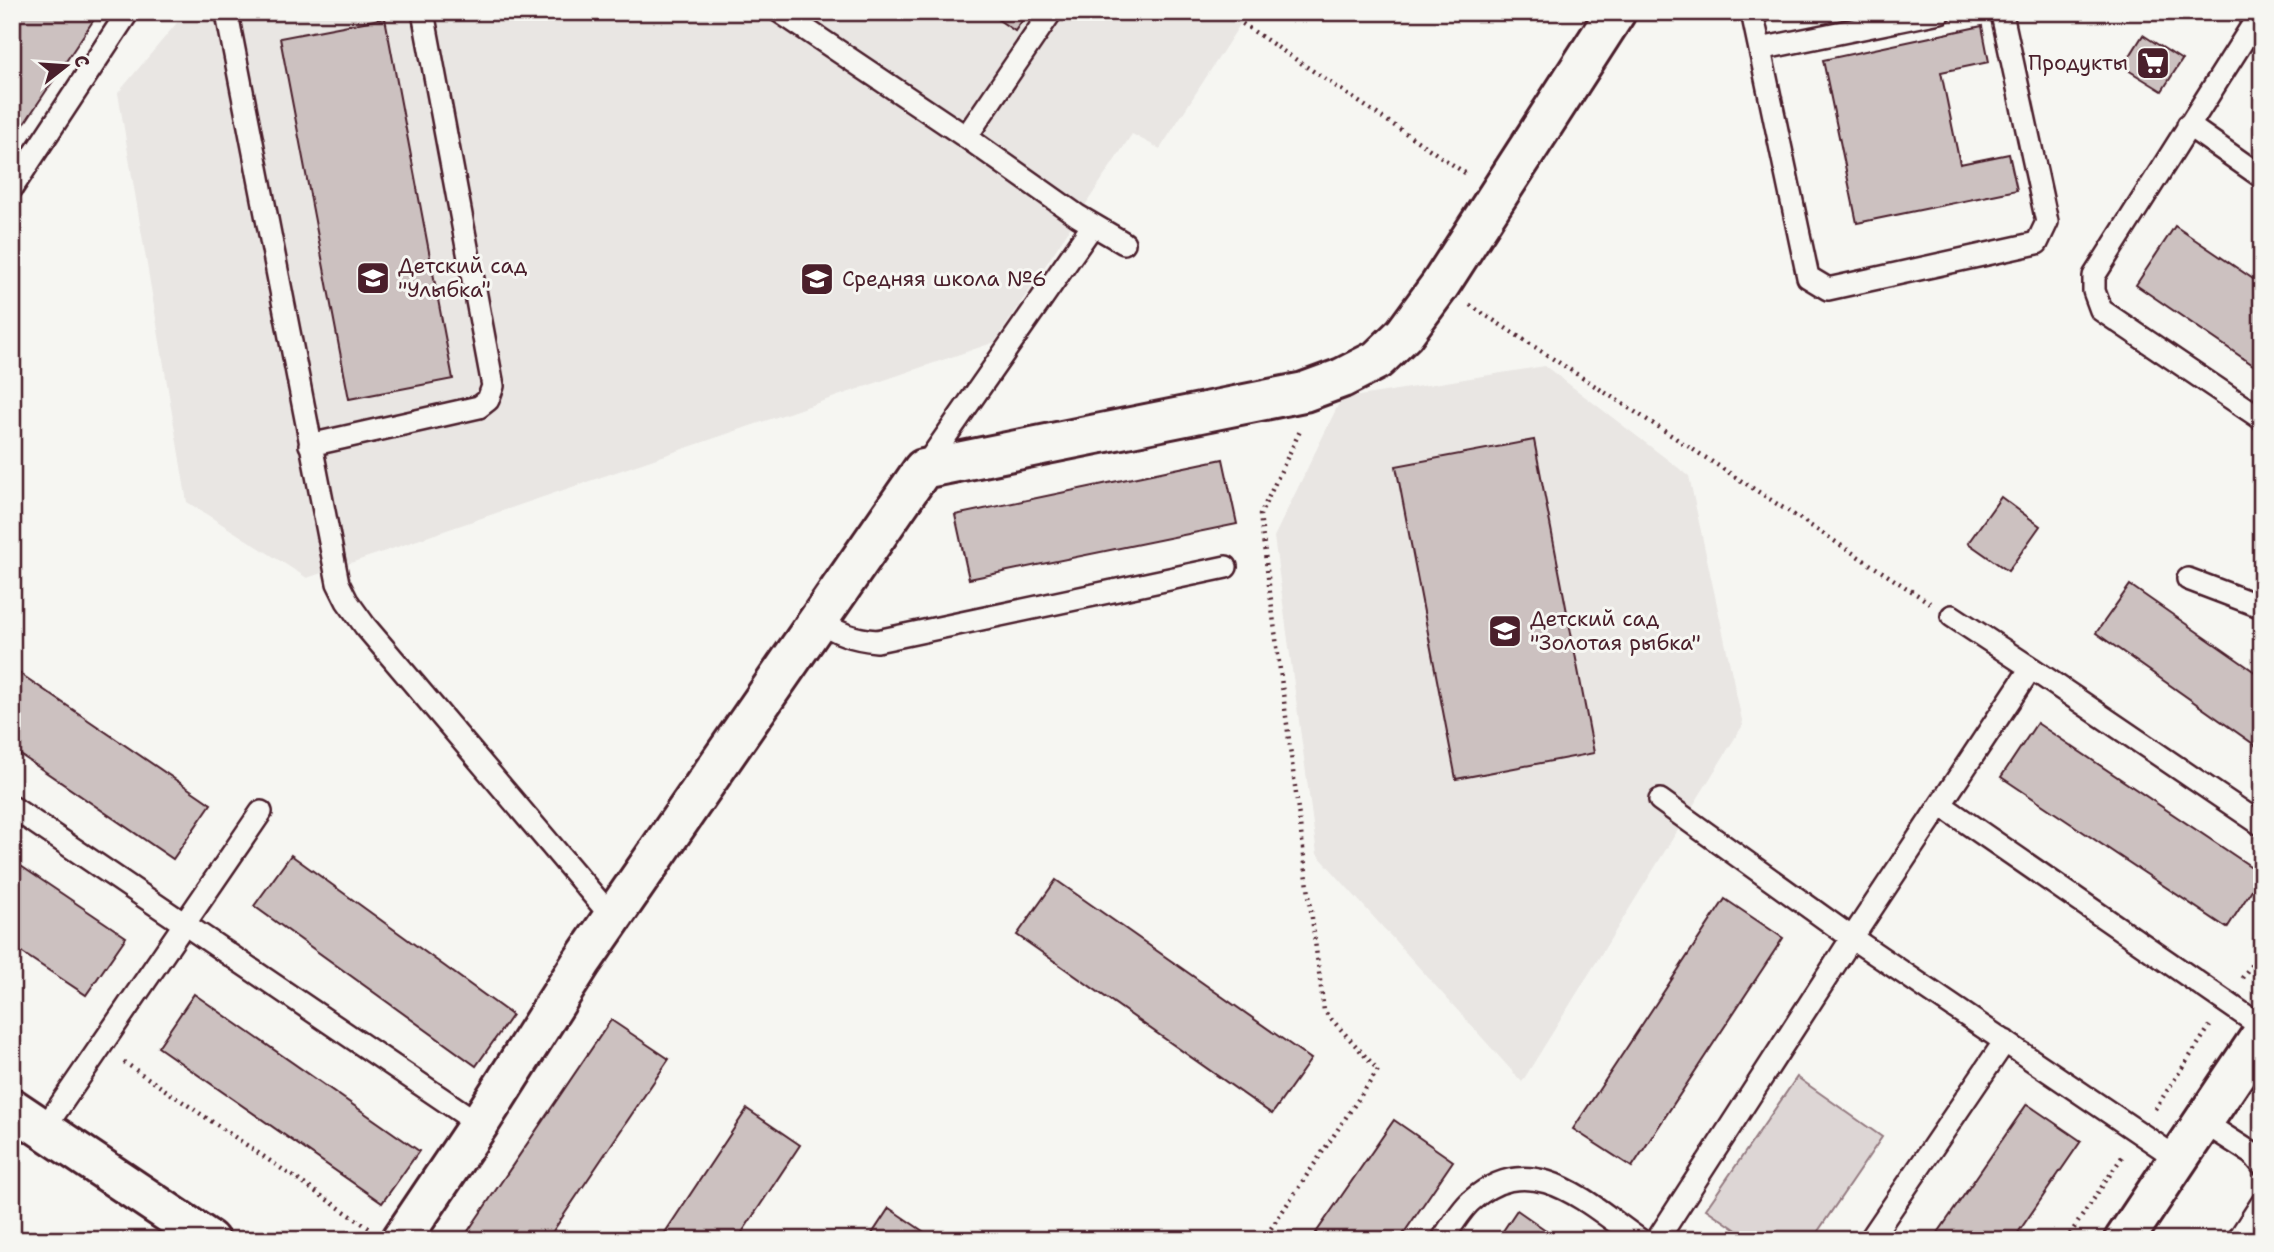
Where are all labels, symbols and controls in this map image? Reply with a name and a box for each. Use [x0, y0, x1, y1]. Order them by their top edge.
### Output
north arrow [32, 32, 102, 102]
supermarket icon: Продукты [2134, 44, 2172, 82]
place label: Продукты [2028, 49, 2128, 77]
text: С [68, 52, 95, 70]
place label: Детский сад "Улыбка" [398, 252, 527, 304]
school or university icon: Детский сад "Улыбка" [354, 259, 392, 297]
school or university icon: Средняя школа №6 [798, 260, 836, 298]
place label: Средняя школа №6 [842, 265, 1047, 293]
place label: Детский сад "Золотая рыбка" [1530, 605, 1701, 657]
school or university icon: Детский сад "Золотая рыбка" [1486, 612, 1524, 650]

